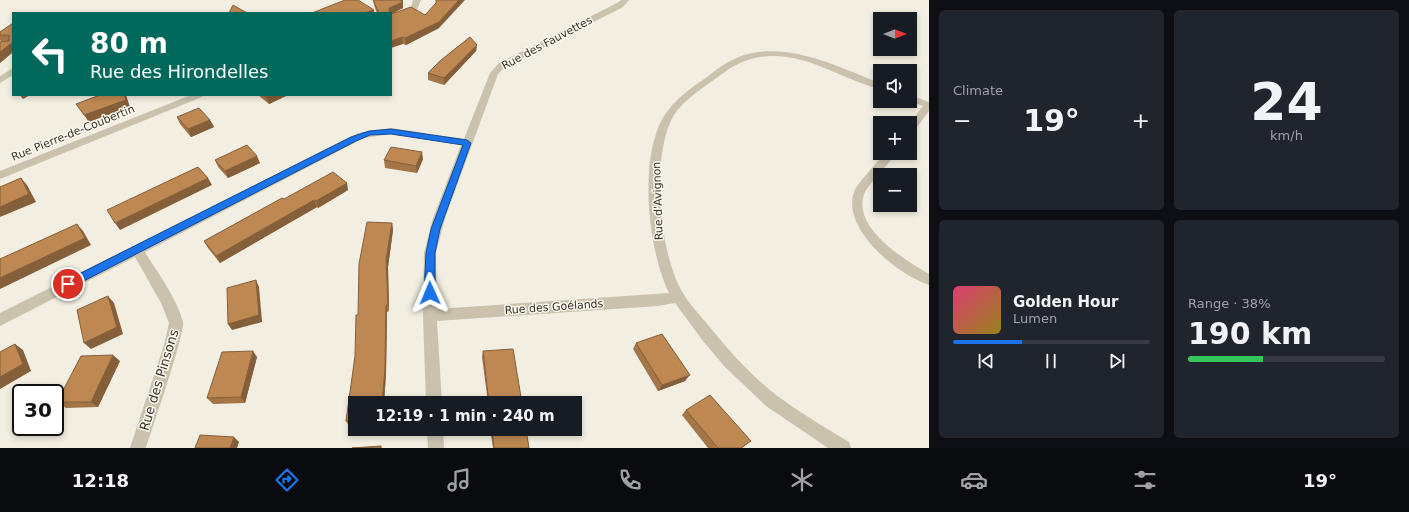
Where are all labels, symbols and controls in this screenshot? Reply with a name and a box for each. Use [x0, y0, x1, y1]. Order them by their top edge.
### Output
north arrow [873, 12, 917, 56]
map controls [873, 12, 917, 212]
street label: Rue des Fauvettes [499, 13, 595, 72]
text: 80 m [90, 27, 168, 60]
icon: left [24, 28, 76, 80]
text: Rue des Hirondelles [90, 61, 268, 82]
button: sound [873, 64, 917, 108]
text: 24 [1250, 72, 1323, 132]
text: Climate [953, 83, 1003, 98]
street label: Rue Pierre-de-Coubertin [10, 102, 136, 164]
text: 19° [1023, 103, 1080, 138]
text: − [953, 108, 971, 133]
text: + [1132, 108, 1150, 133]
button: + [873, 116, 917, 160]
text: km/h [1270, 128, 1303, 143]
street label: Rue d'Avignon [650, 162, 666, 240]
button: − [873, 168, 917, 212]
pin [51, 267, 85, 301]
position arrow [409, 272, 451, 314]
icon: arrive [57, 273, 79, 295]
text: Golden Hour [1013, 293, 1119, 311]
text: Range · 38% [1188, 296, 1271, 311]
street label: Rue des Goélands [504, 297, 604, 317]
text: Lumen [1013, 311, 1057, 326]
text: 190 km [1188, 316, 1312, 351]
street label: Rue des Pinsons [136, 327, 182, 432]
icon: previous [975, 350, 997, 372]
icon: pause [1040, 350, 1062, 372]
icon: next [1106, 350, 1128, 372]
speed limit sign: 30 [12, 384, 64, 436]
text: 12:19 · 1 min · 240 m [375, 407, 555, 425]
icon: directions [273, 466, 301, 494]
icon: music [445, 466, 473, 494]
icon: phone [616, 466, 644, 494]
icon: climate [788, 466, 816, 494]
icon: car [960, 466, 988, 494]
icon: filters [1131, 466, 1159, 494]
text: 12:18 [72, 470, 129, 491]
text: 19° [1303, 470, 1337, 491]

